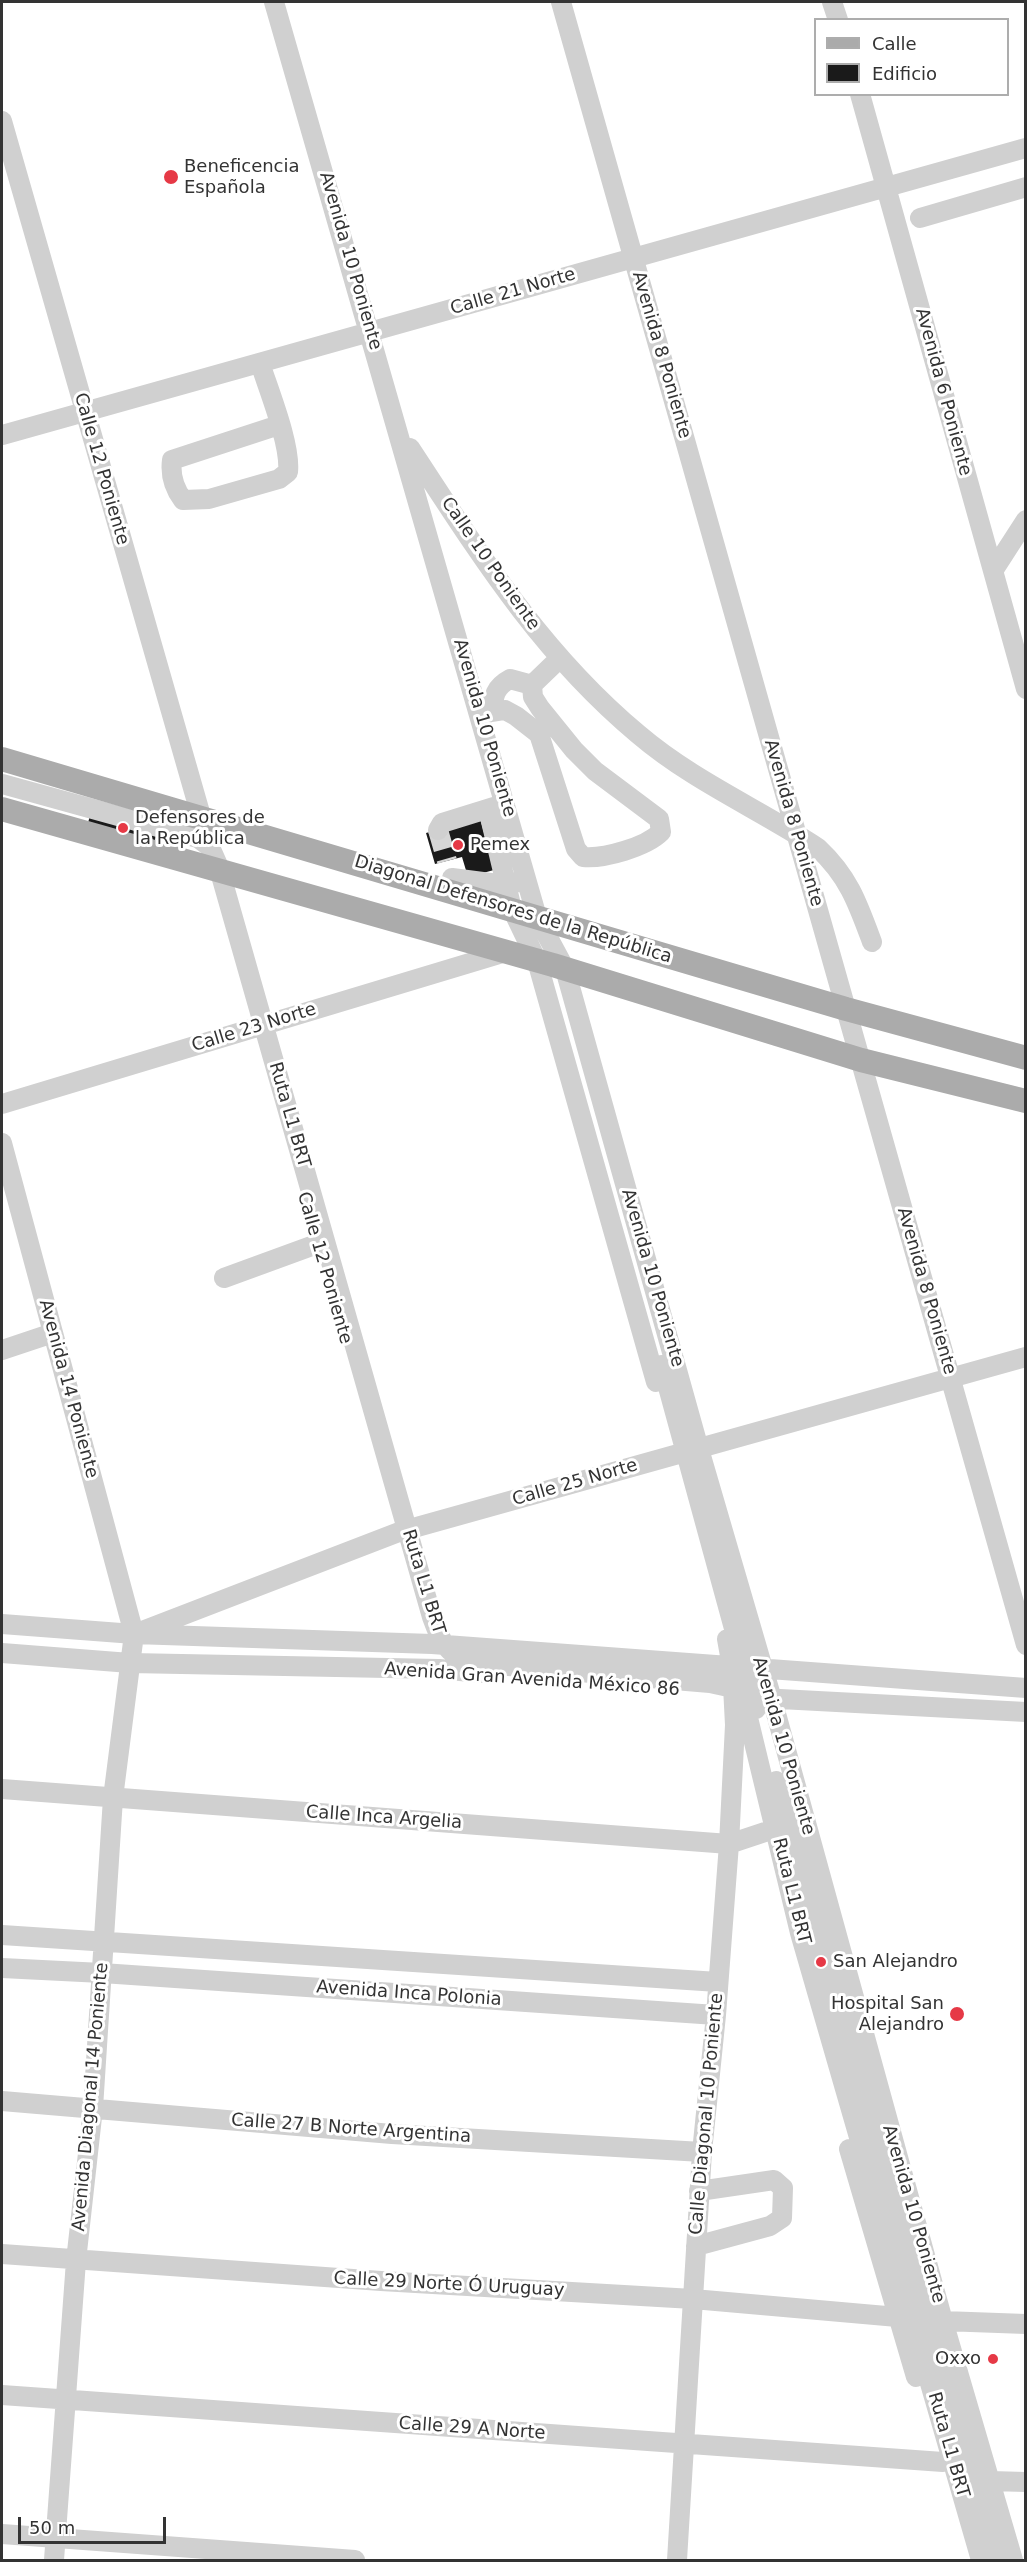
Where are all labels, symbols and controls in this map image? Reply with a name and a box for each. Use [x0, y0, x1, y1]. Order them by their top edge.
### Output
legend [814, 18, 1009, 96]
text: Calle [872, 33, 917, 54]
text: Edificio [872, 63, 937, 84]
place label: Beneficencia Española [184, 156, 300, 198]
marker: Beneficencia Española [162, 168, 180, 186]
street label: Avenida 10 Poniente [314, 169, 386, 353]
street label: Calle 21 Norte [448, 264, 578, 320]
street label: Avenida 8 Poniente [627, 269, 695, 441]
street label: Avenida 6 Poniente [910, 306, 976, 478]
street label: Calle 12 Poniente [69, 390, 133, 548]
street label: Calle 10 Poniente [436, 493, 544, 635]
street label: Avenida 10 Poniente [448, 636, 520, 820]
street label: Avenida 8 Poniente [759, 737, 827, 909]
place label: Defensores de la República [135, 807, 265, 850]
marker: Defensores de la República [116, 821, 130, 835]
place label: Pemex [470, 834, 530, 856]
marker: Pemex [451, 838, 465, 852]
street label: Diagonal Defensores de la República [352, 851, 674, 969]
street label: Calle 23 Norte [189, 999, 319, 1057]
street label: Ruta L1 BRT [264, 1060, 314, 1170]
street label: Avenida 10 Poniente [616, 1186, 688, 1370]
street label: Calle 12 Poniente [292, 1189, 356, 1347]
street label: Avenida 8 Poniente [892, 1205, 960, 1377]
street label: Avenida 14 Poniente [34, 1297, 102, 1481]
street label: Calle 25 Norte [510, 1455, 640, 1511]
street label: Ruta L1 BRT [397, 1527, 449, 1637]
street label: Avenida 10 Poniente [747, 1654, 819, 1838]
street label: Avenida Gran Avenida México 86 [384, 1659, 680, 1701]
street label: Calle Inca Argelia [305, 1802, 463, 1834]
street label: Ruta L1 BRT [767, 1836, 815, 1946]
place label: San Alejandro [833, 1951, 958, 1973]
marker: San Alejandro [814, 1955, 828, 1969]
street label: Avenida Diagonal 14 Poniente [68, 1962, 114, 2232]
street label: Avenida Inca Polonia [316, 1977, 502, 2011]
street label: Calle Diagonal 10 Poniente [686, 1992, 728, 2236]
place label: Hospital San Alejandro [831, 1993, 944, 2036]
marker: Hospital San Alejandro [948, 2005, 966, 2023]
street label: Calle 27 B Norte Argentina [230, 2110, 472, 2148]
street label: Avenida 10 Poniente [877, 2122, 949, 2306]
street label: Calle 29 Norte Ó Uruguay [333, 2268, 565, 2302]
place label: Oxxo [935, 2348, 981, 2370]
marker: Oxxo [986, 2352, 1000, 2366]
street label: Ruta L1 BRT [923, 2390, 973, 2500]
street label: Calle 29 A Norte [398, 2413, 546, 2445]
scale bar [21, 2505, 170, 2543]
text: 50 m [29, 2517, 75, 2538]

